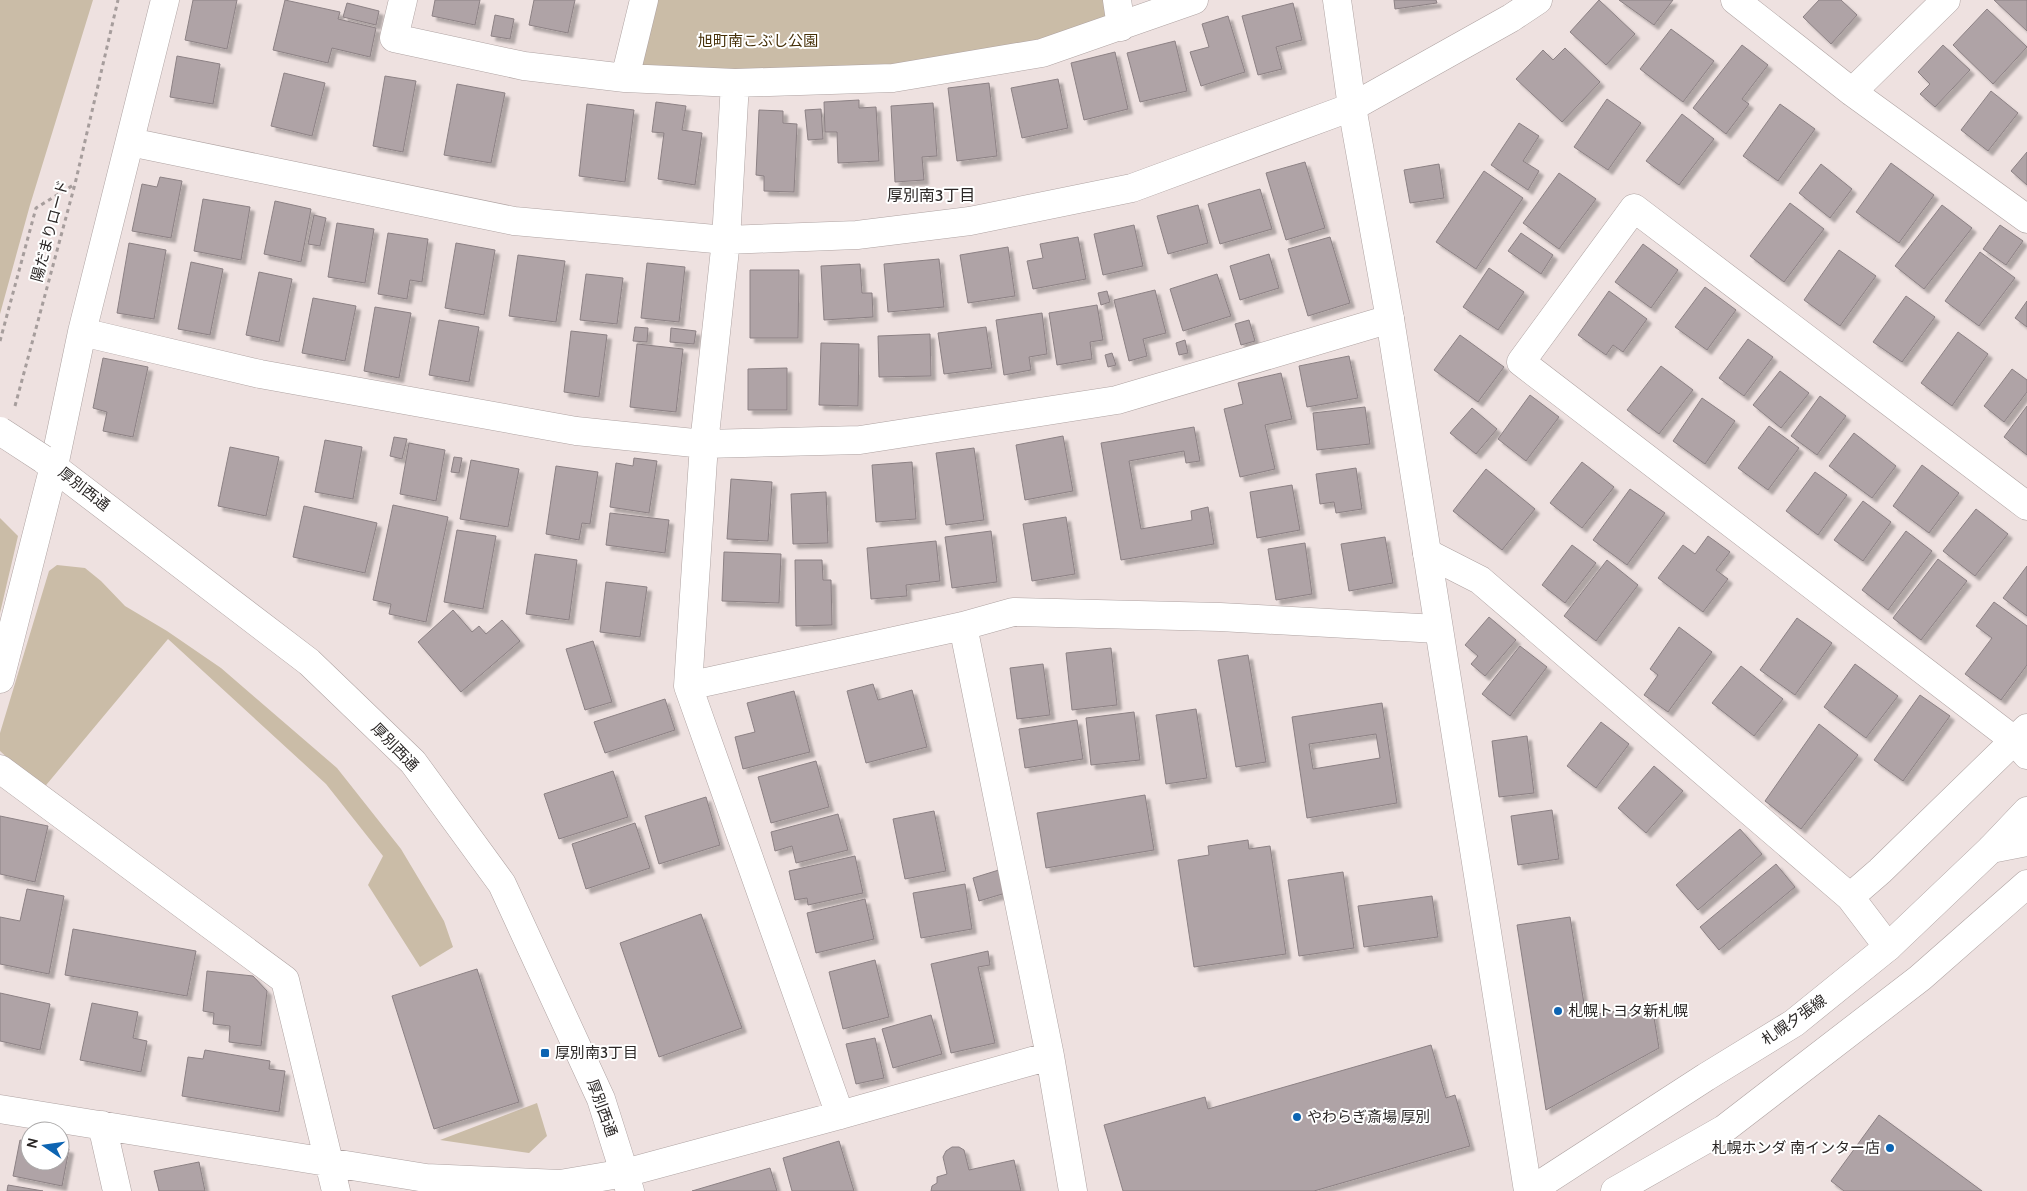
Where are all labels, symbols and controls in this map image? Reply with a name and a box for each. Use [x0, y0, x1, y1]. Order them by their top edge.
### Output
park label: 旭町南こぶし公園 [698, 32, 818, 50]
street label: 陽だまりロード [28, 178, 72, 284]
district label: 厚別南3丁目 [887, 186, 975, 205]
street label: 厚別西通 [55, 463, 113, 515]
street label: 厚別西通 [368, 719, 422, 775]
street label: 札幌夕張線 [1758, 991, 1830, 1049]
place label: 札幌トヨタ新札幌 [1568, 1002, 1688, 1020]
marker: 札幌トヨタ新札幌 [1552, 1005, 1564, 1017]
place label: 厚別南3丁目 [555, 1044, 638, 1062]
marker: 厚別南3丁目 [539, 1047, 551, 1059]
street label: 厚別西通 [583, 1077, 621, 1139]
place label: やわらぎ斎場 厚別 [1307, 1108, 1430, 1126]
marker: やわらぎ斎場 厚別 [1291, 1111, 1303, 1123]
north arrow [20, 1121, 70, 1171]
text: N [22, 1136, 42, 1150]
place label: 札幌ホンダ 南インター店 [1712, 1139, 1880, 1157]
marker: 札幌ホンダ 南インター店 [1884, 1142, 1896, 1154]

